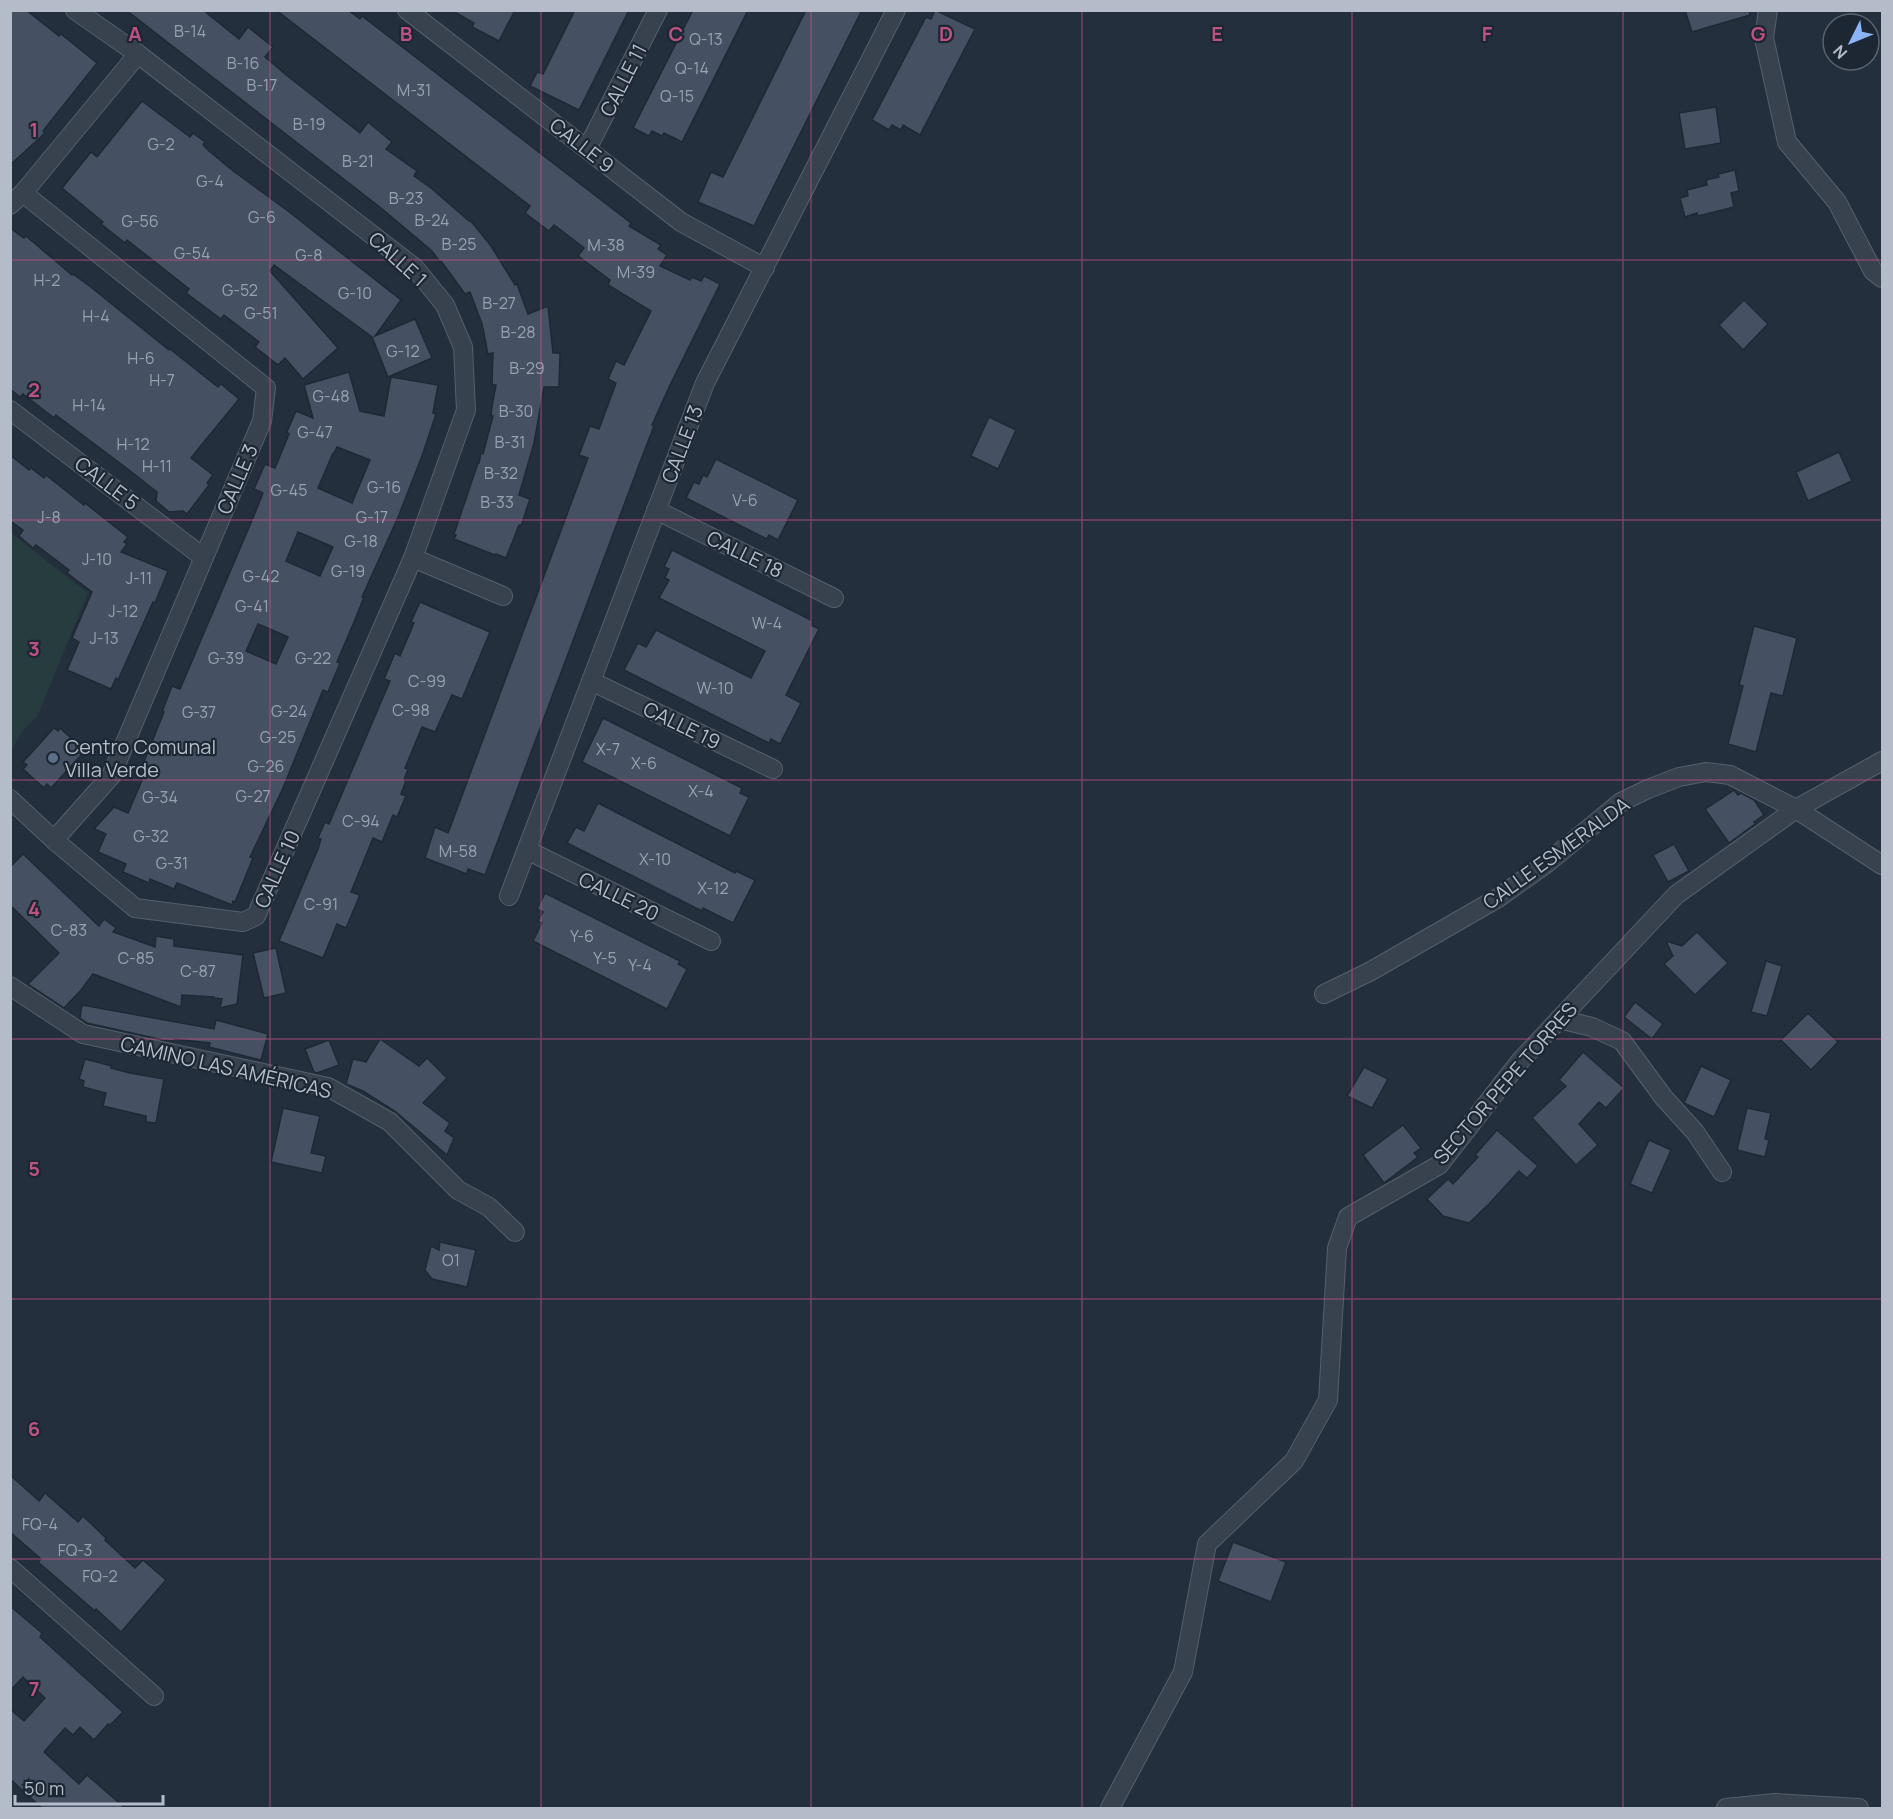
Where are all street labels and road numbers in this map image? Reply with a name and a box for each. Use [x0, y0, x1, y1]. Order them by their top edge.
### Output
street label: CALLE 11 [593, 39, 653, 121]
street label: CALLE 9 [544, 111, 620, 179]
street label: CALLE 1 [363, 225, 433, 293]
street label: CALLE 13 [655, 401, 709, 487]
street label: CALLE 3 [210, 440, 264, 518]
street label: CALLE 5 [69, 450, 145, 516]
street label: CALLE 18 [702, 524, 788, 584]
street label: CALLE 19 [639, 695, 725, 755]
street label: CALLE ESMERALDA [1477, 790, 1635, 915]
street label: CALLE 10 [248, 826, 306, 912]
street label: CALLE 20 [574, 865, 664, 927]
street label: SECTOR PEPE TORRES [1427, 996, 1583, 1170]
street label: CAMINO LAS AMÉRICAS [118, 1030, 334, 1104]

